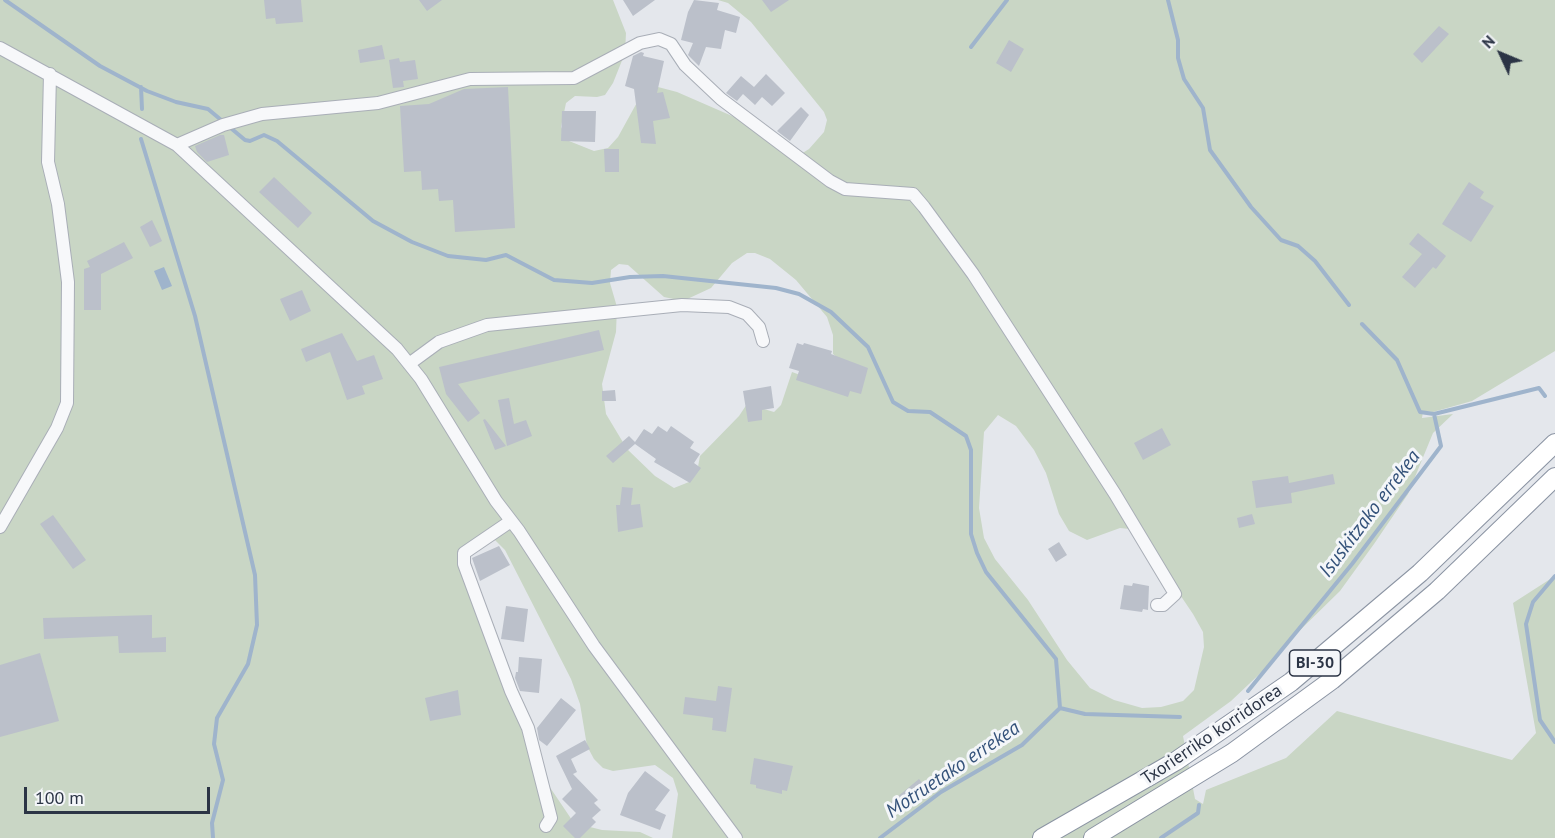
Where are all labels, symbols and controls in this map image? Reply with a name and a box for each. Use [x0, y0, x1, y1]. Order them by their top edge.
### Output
north arrow [1471, 24, 1531, 84]
text: N [1477, 31, 1499, 52]
water label: Isuskitzako errekea [1314, 446, 1426, 582]
road number: BI-30 [1290, 650, 1340, 676]
street label: Txorierriko korridorea [1138, 680, 1286, 790]
water label: Motruetako errekea [882, 716, 1024, 824]
scale bar [27, 775, 213, 813]
text: 100 m [35, 786, 84, 809]

